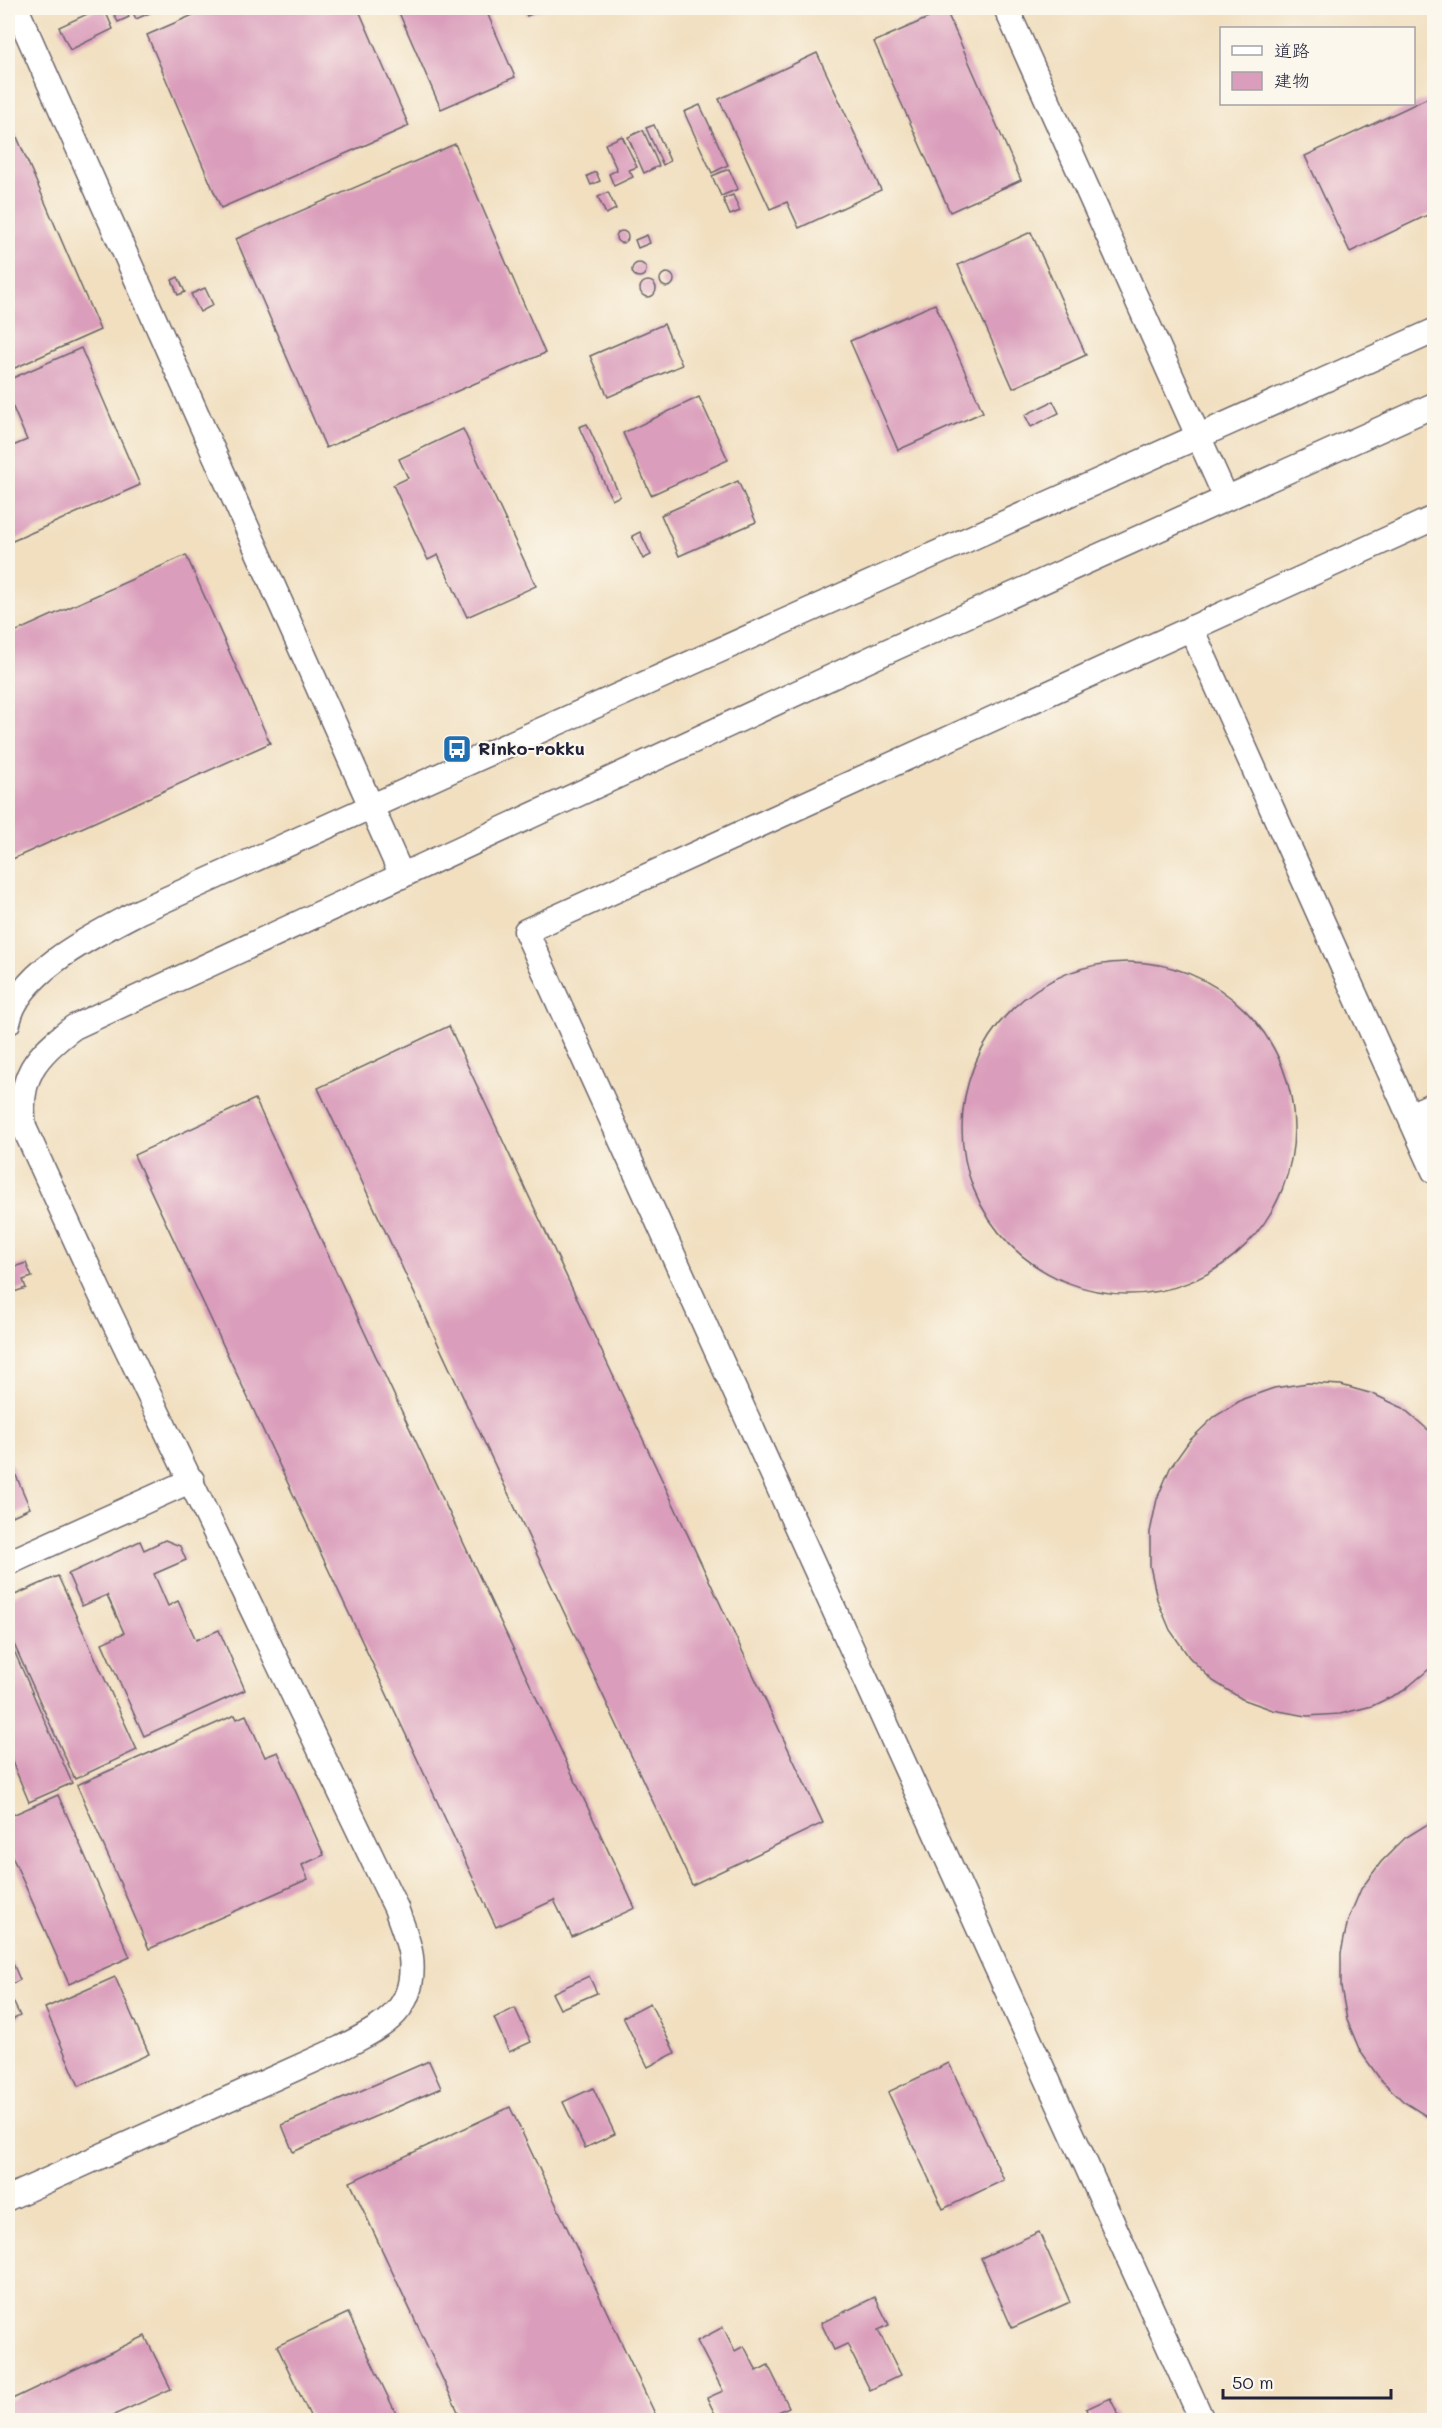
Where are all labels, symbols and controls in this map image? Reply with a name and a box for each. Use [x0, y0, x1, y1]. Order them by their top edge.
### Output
legend [1220, 27, 1415, 105]
text: 道路 [1274, 38, 1310, 62]
text: 建物 [1274, 68, 1310, 92]
bus stop icon: Rinko-rokku [441, 733, 473, 765]
place label: Rinko-rokku [478, 736, 585, 760]
scale bar [1223, 2362, 1391, 2400]
text: 50 m [1232, 2370, 1274, 2394]

